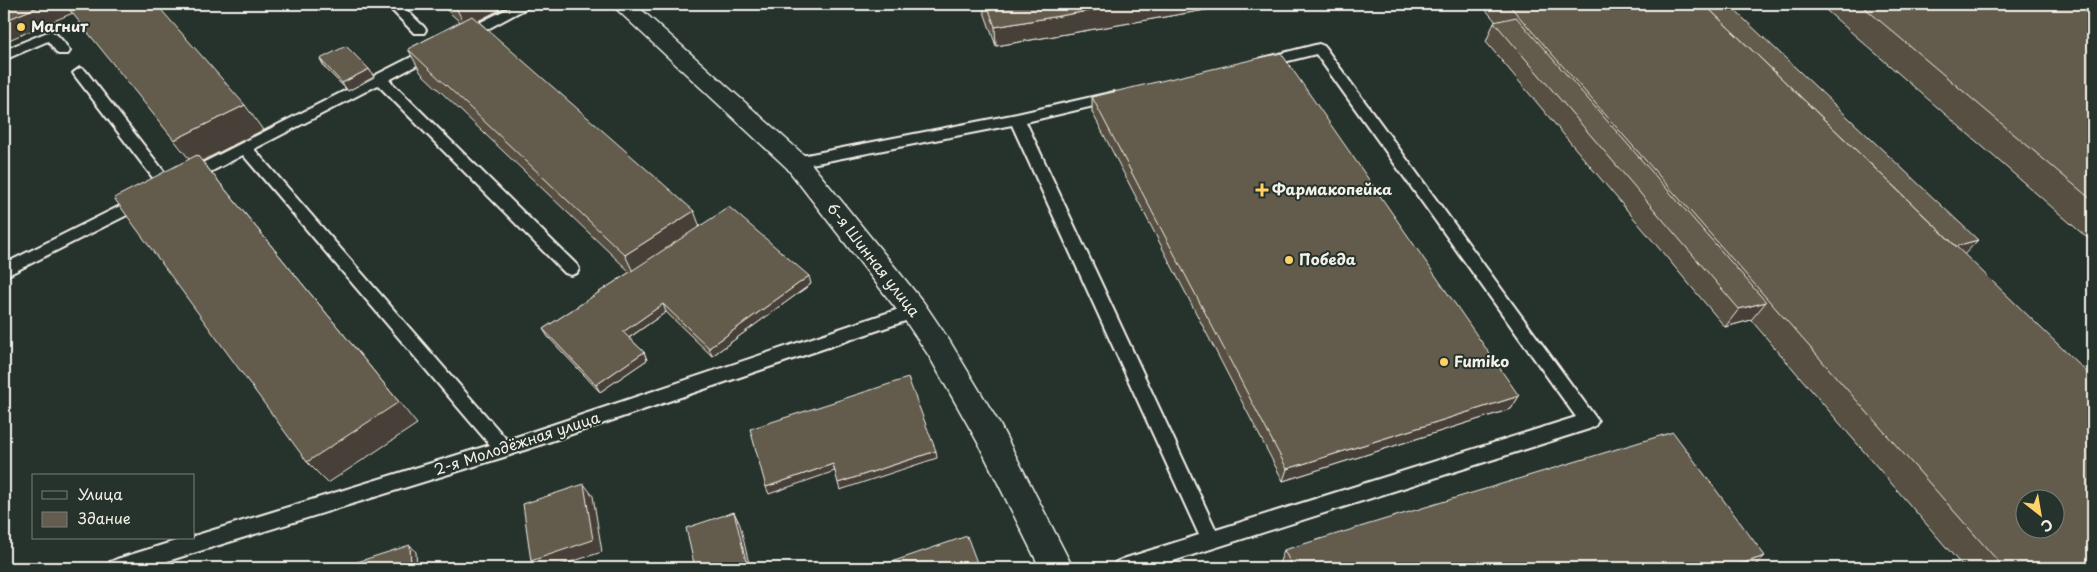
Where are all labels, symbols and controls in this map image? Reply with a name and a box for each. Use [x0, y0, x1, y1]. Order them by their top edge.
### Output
place label: Магнит [31, 14, 89, 37]
marker: Магнит [15, 21, 27, 33]
place label: Фармакопейка [1272, 177, 1392, 200]
marker: Фармакопейка [1256, 184, 1268, 196]
street label: 6-я Шинная улица [822, 197, 927, 322]
place label: Победа [1299, 247, 1356, 270]
marker: Победа [1283, 254, 1295, 266]
place label: Fumiko [1454, 349, 1509, 372]
marker: Fumiko [1438, 356, 1450, 368]
street label: 2-я Молодёжная улица [431, 405, 603, 480]
legend [32, 474, 195, 540]
text: Улица [78, 482, 123, 505]
north arrow [2014, 490, 2064, 540]
text: Здание [78, 506, 131, 529]
text: С [2037, 514, 2057, 537]

